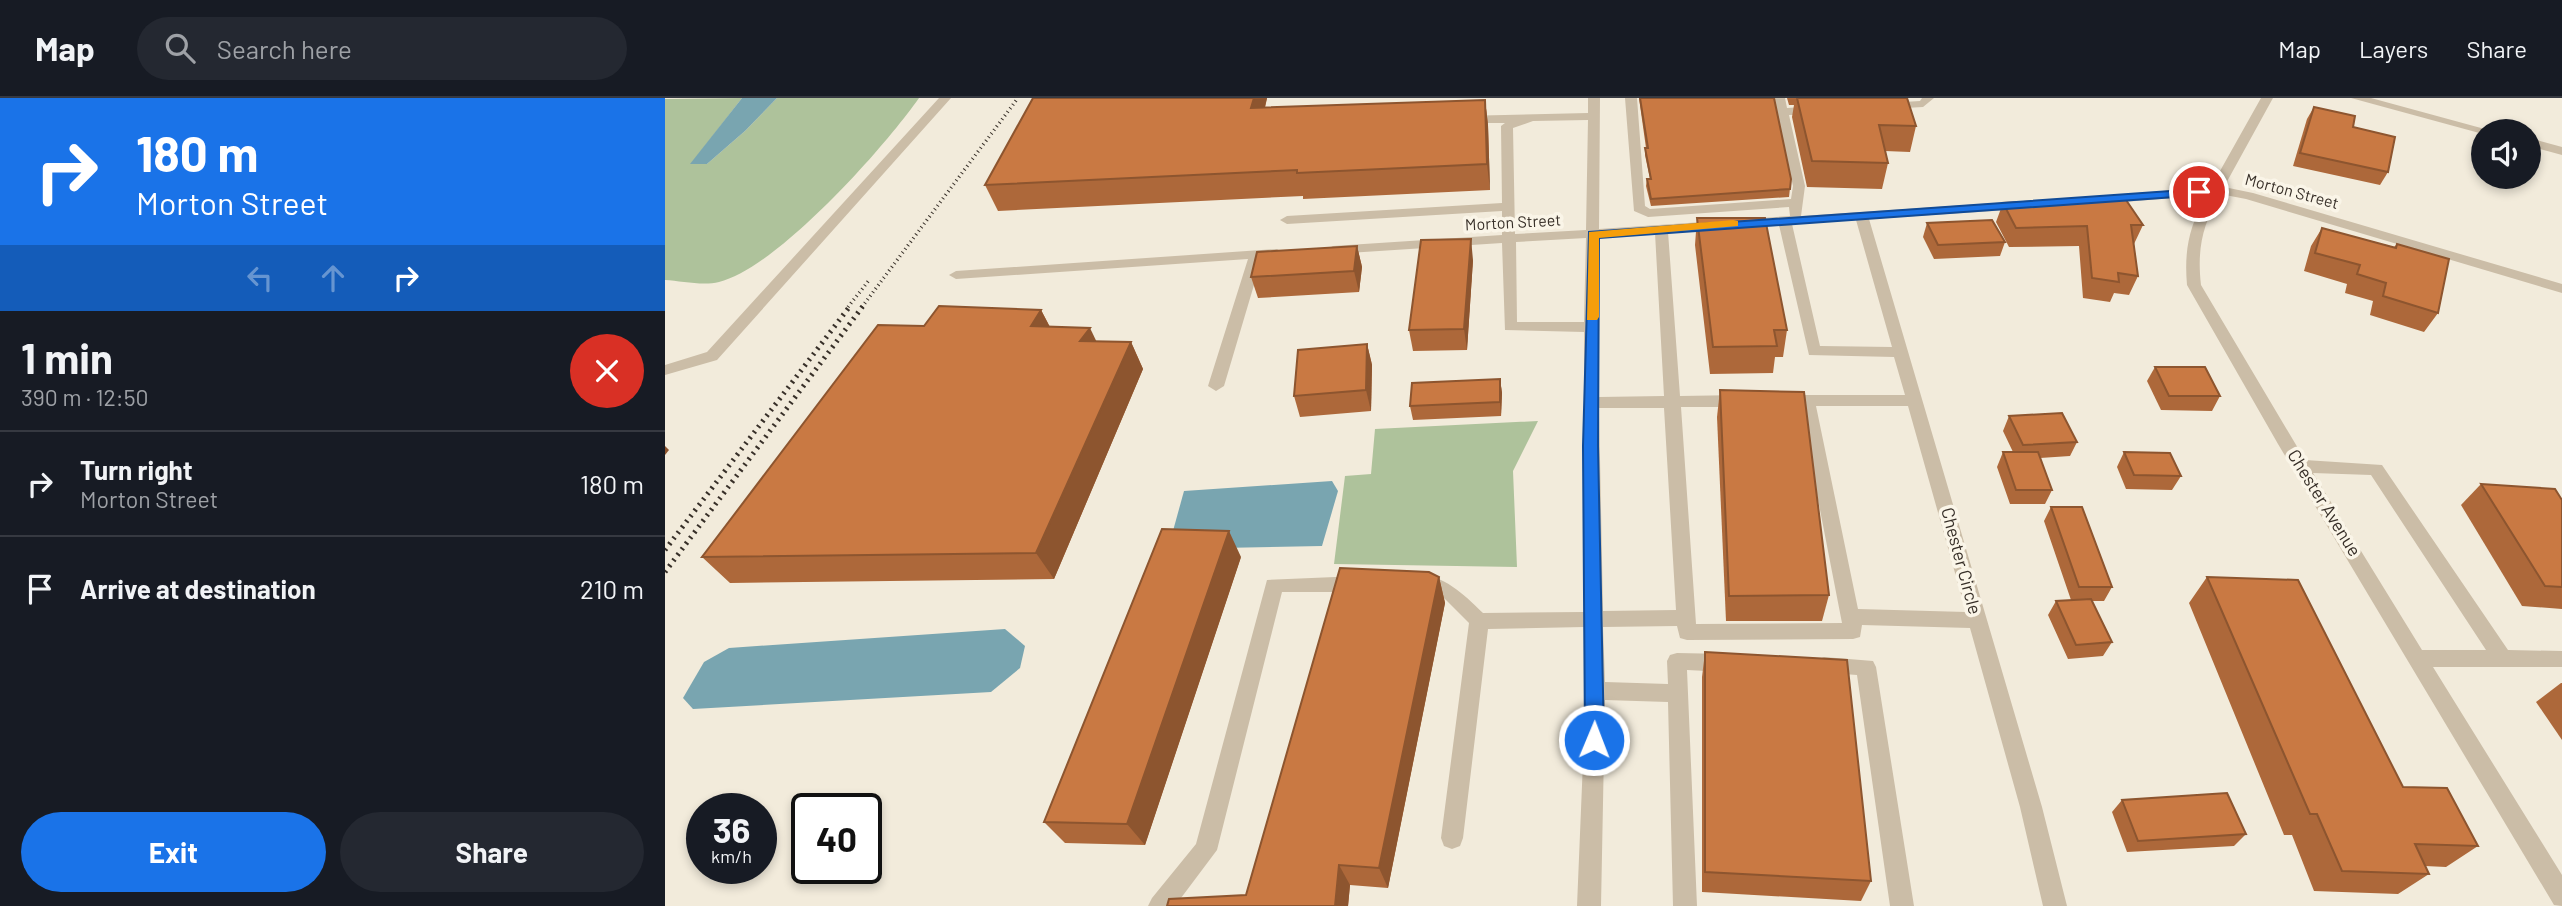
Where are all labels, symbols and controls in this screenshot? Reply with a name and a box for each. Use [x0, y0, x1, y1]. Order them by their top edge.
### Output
search box [137, 17, 627, 80]
text: Map [35, 28, 95, 68]
icon: search [161, 29, 199, 67]
text: Search here [217, 33, 352, 64]
text: Map [2278, 34, 2321, 63]
text: Layers [2359, 34, 2428, 63]
text: Share [2466, 34, 2527, 63]
map controls [2471, 119, 2541, 189]
button: sound [2471, 119, 2541, 189]
text: 180 m [136, 123, 259, 182]
icon: right [21, 126, 112, 217]
pin [2169, 162, 2229, 222]
street label: Morton Street [2243, 169, 2341, 212]
icon: arrive [2180, 173, 2218, 211]
text: Morton Street [136, 183, 328, 221]
street label: Morton Street [1465, 210, 1561, 234]
icon: left [241, 259, 279, 297]
icon: ahead [314, 259, 352, 297]
icon: right [387, 259, 425, 297]
text: 1 min [21, 332, 113, 382]
button: close [570, 334, 644, 408]
text: 390 m · 12:50 [21, 383, 148, 411]
street label: Chester Avenue [2283, 445, 2366, 560]
text: Turn right [80, 454, 193, 485]
icon: right [21, 465, 59, 503]
text: 180 m [580, 468, 644, 499]
text: Morton Street [80, 485, 218, 513]
street label: Chester Circle [1937, 505, 1987, 617]
icon: arrive [21, 570, 59, 608]
text: Arrive at destination [80, 573, 316, 604]
text: 210 m [580, 573, 644, 604]
position arrow [1557, 703, 1631, 777]
speed limit sign: 40 [791, 793, 882, 884]
text: 36 [713, 808, 750, 850]
button: Exit [21, 812, 326, 892]
button: Share [340, 812, 644, 892]
text: km/h [711, 845, 752, 867]

